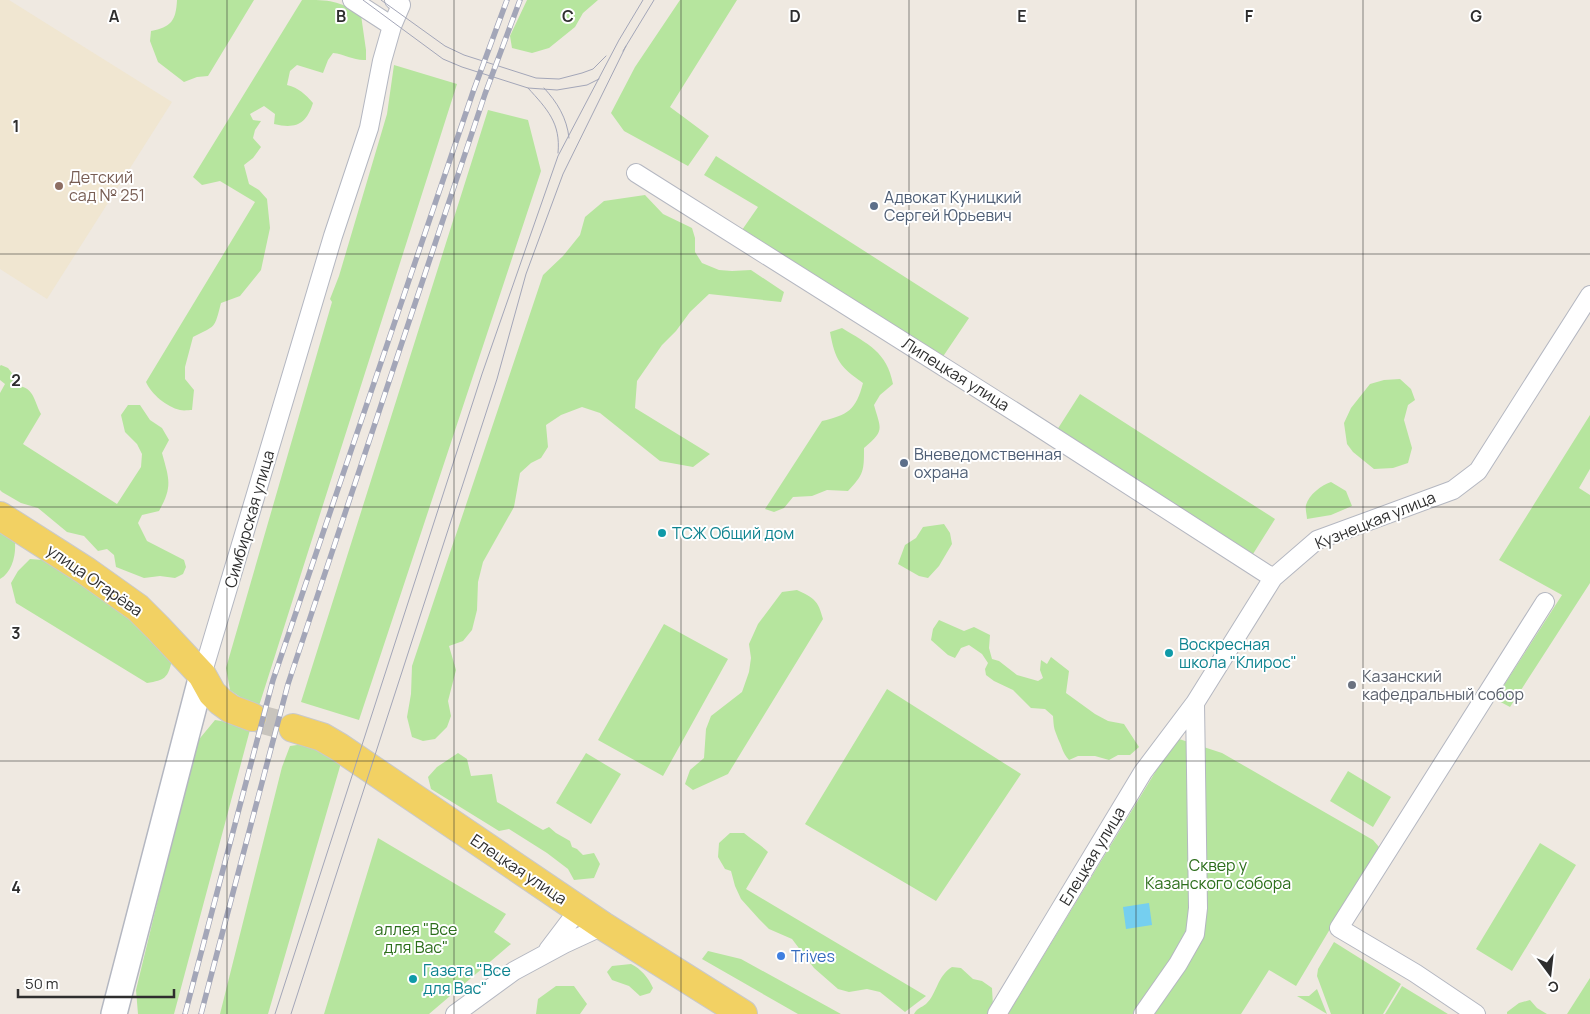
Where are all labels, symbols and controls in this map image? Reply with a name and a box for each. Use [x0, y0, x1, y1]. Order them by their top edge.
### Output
text: A [109, 5, 120, 27]
text: B [336, 5, 346, 27]
text: C [562, 5, 574, 27]
text: D [789, 5, 801, 27]
text: E [1017, 5, 1027, 27]
text: F [1245, 5, 1254, 27]
text: G [1470, 5, 1482, 27]
text: 1 [12, 115, 20, 137]
place label: Детский сад № 251 [69, 166, 145, 206]
marker: Детский сад № 251 [53, 180, 65, 192]
place label: Адвокат Куницкий Сергей Юрьевич [884, 186, 1022, 226]
marker: Адвокат Куницкий Сергей Юрьевич [868, 200, 880, 212]
street label: Липецкая улица [898, 332, 1014, 416]
text: 2 [11, 369, 21, 391]
place label: Вневедомственная охрана [914, 443, 1062, 483]
street label: Симбирская улица [219, 448, 279, 590]
marker: Вневедомственная охрана [898, 457, 910, 469]
street label: Кузнецкая улица [1312, 486, 1438, 554]
place label: ТСЖ Общий дом [672, 522, 794, 544]
marker: ТСЖ Общий дом [656, 527, 668, 539]
street label: улица Огарёва [43, 539, 147, 621]
text: 3 [11, 622, 21, 644]
place label: Воскресная школа "Клирос" [1179, 633, 1297, 673]
marker: Воскресная школа "Клирос" [1163, 647, 1175, 659]
place label: Казанский кафедральный собор [1362, 665, 1524, 705]
marker: Казанский кафедральный собор [1346, 679, 1358, 691]
street label: Елецкая улица [1054, 802, 1130, 910]
street label: Елецкая улица [467, 829, 571, 909]
park label: Сквер у Казанского собора [1145, 854, 1291, 894]
text: 4 [11, 876, 21, 898]
park label: аллея "Все для Вас" [375, 918, 457, 958]
place label: Trives [791, 945, 835, 967]
north arrow [1525, 949, 1575, 999]
marker: Trives [775, 950, 787, 962]
place label: Газета "Все для Вас" [423, 959, 511, 999]
scale bar [18, 966, 174, 998]
text: 50 m [25, 973, 59, 994]
marker: Газета "Все для Вас" [407, 973, 419, 985]
text: С [1546, 977, 1561, 998]

